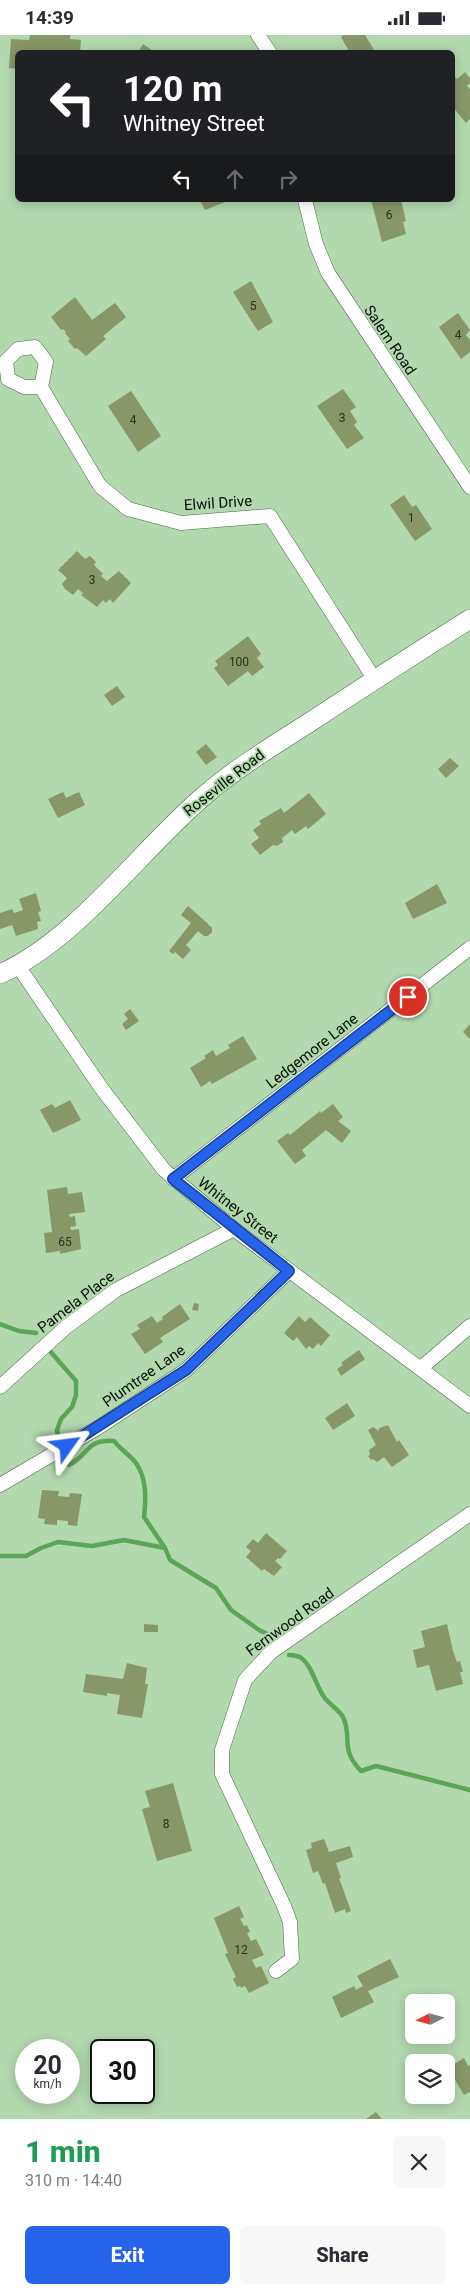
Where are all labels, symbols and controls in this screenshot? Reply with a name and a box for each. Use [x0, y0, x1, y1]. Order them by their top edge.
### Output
text: 14:39 [25, 6, 74, 29]
text: 120 m [123, 69, 222, 110]
icon: left [40, 70, 105, 135]
text: Whitney Street [123, 111, 265, 136]
icon: left [168, 165, 196, 193]
icon: ahead [221, 165, 249, 193]
icon: right [274, 165, 302, 193]
house number: 6 [386, 208, 393, 222]
house number: 5 [250, 299, 257, 313]
street label: Salem Road [360, 302, 420, 378]
house number: 4 [455, 328, 462, 342]
house number: 3 [339, 411, 345, 425]
house number: 4 [130, 413, 137, 427]
street label: Elwil Drive [183, 492, 253, 514]
house number: 1 [408, 511, 414, 525]
house number: 3 [89, 573, 95, 587]
house number: 100 [229, 655, 249, 669]
street label: Roseville Road [180, 746, 268, 820]
pin [387, 976, 429, 1018]
icon: arrive [394, 983, 422, 1011]
street label: Ledgemore Lane [262, 1010, 362, 1092]
street label: Whitney Street [194, 1173, 282, 1247]
house number: 65 [58, 1235, 72, 1249]
street label: Pamela Place [34, 1267, 118, 1337]
street label: Plumtree Lane [99, 1341, 189, 1411]
position arrow [40, 1419, 92, 1471]
street label: Fernwood Road [242, 1584, 338, 1660]
house number: 8 [163, 1817, 170, 1831]
house number: 12 [234, 1943, 248, 1957]
north arrow [405, 1994, 455, 2044]
map controls [405, 1994, 455, 2104]
speed limit sign: 30 [90, 2039, 155, 2104]
text: 20 [33, 2051, 62, 2080]
button: layers [405, 2054, 455, 2104]
text: km/h [33, 2077, 62, 2091]
text: 1 min [25, 2134, 101, 2169]
button: close [393, 2136, 445, 2188]
text: 310 m · 14:40 [25, 2171, 122, 2190]
button: Exit [25, 2226, 230, 2284]
button: Share [240, 2226, 445, 2284]

